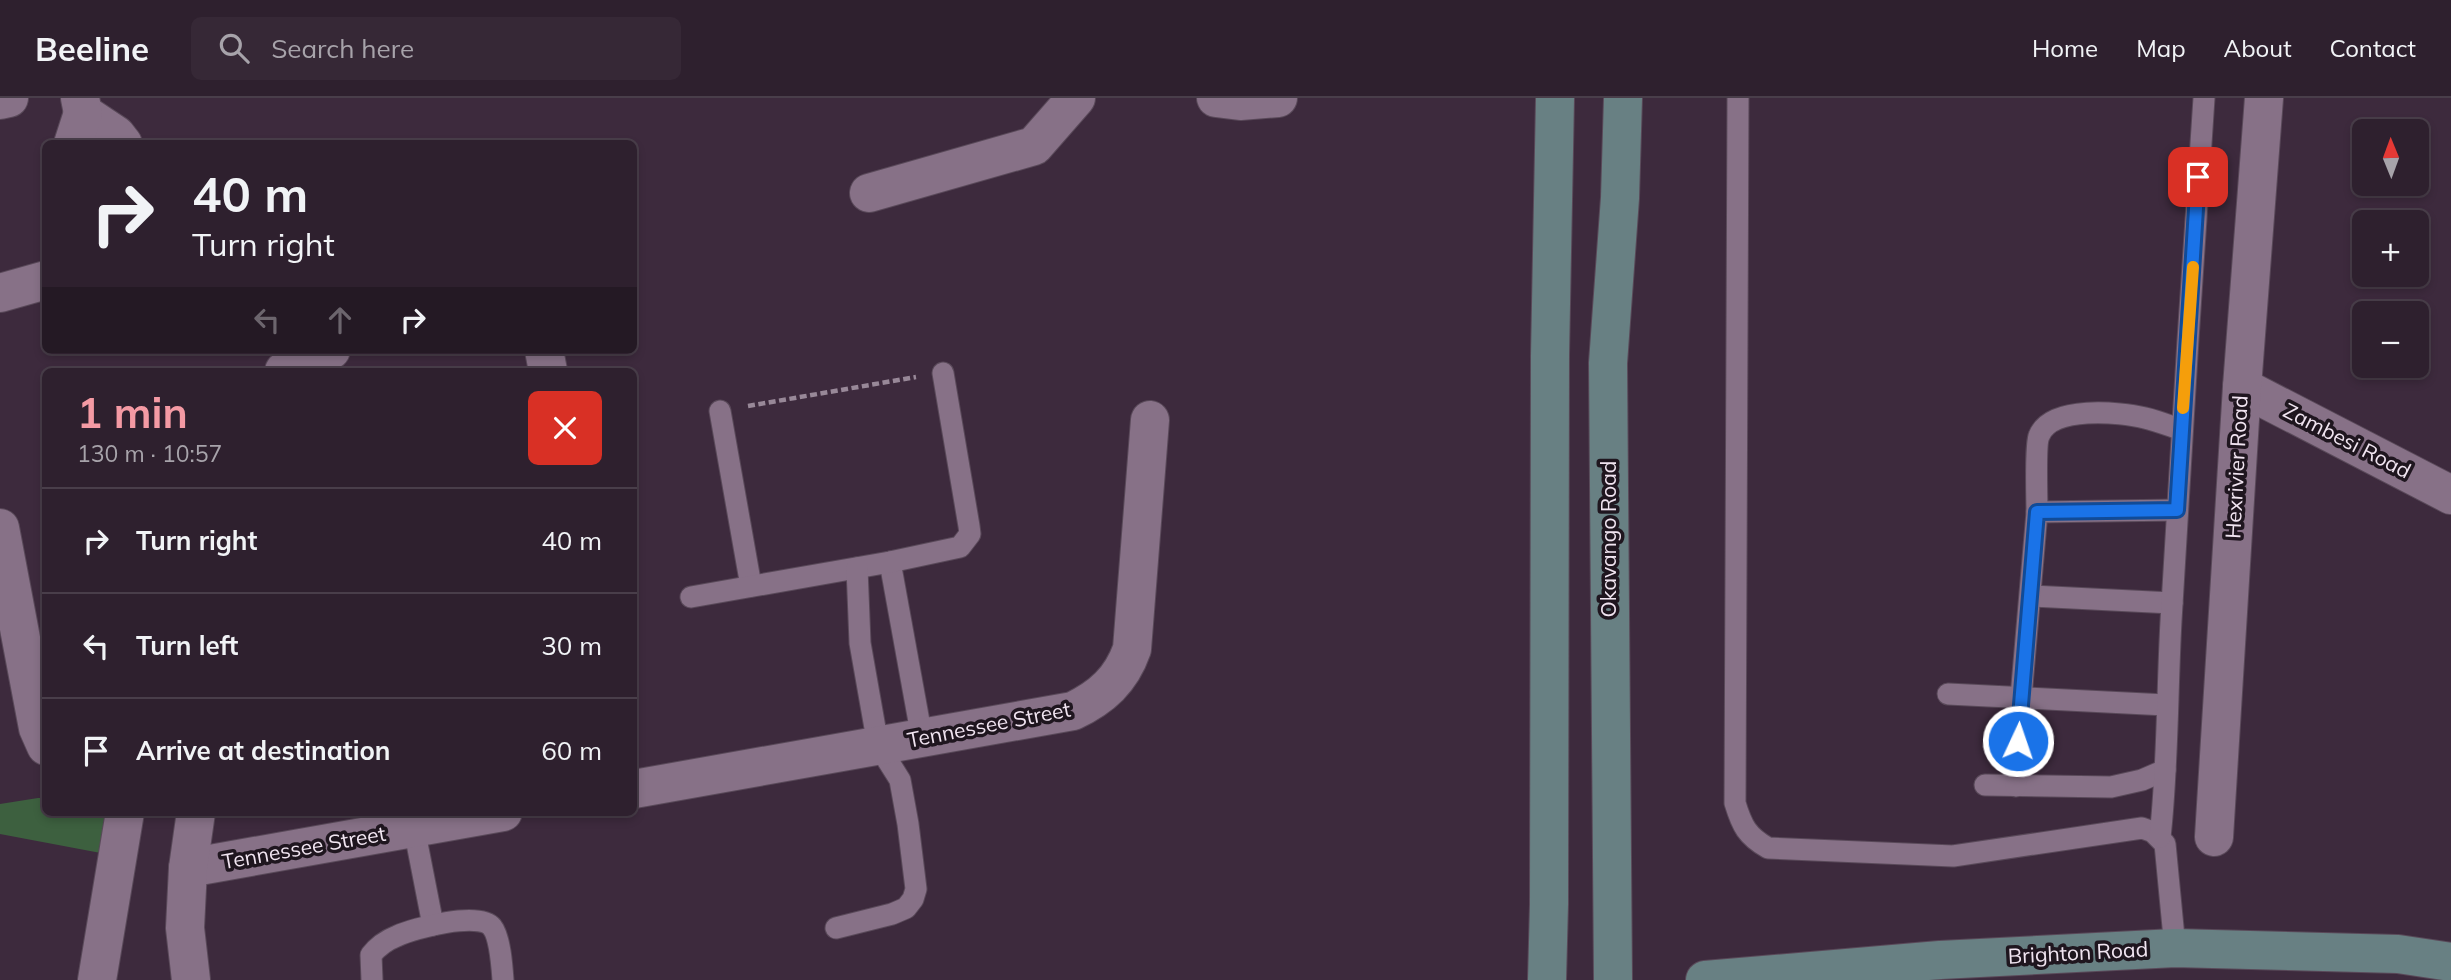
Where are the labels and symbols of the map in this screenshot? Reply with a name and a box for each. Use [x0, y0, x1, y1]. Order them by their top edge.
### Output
north arrow [2352, 119, 2429, 196]
pin [2168, 147, 2228, 207]
street label: Hexrivier Road [2219, 395, 2253, 539]
street label: Zambesi Road [2279, 397, 2416, 483]
street label: Okavango Road [1595, 461, 1621, 617]
street label: Tennessee Street [905, 695, 1073, 753]
position arrow [1981, 704, 2055, 778]
street label: Tennessee Street [220, 820, 388, 874]
street label: Brighton Road [2007, 935, 2149, 969]

